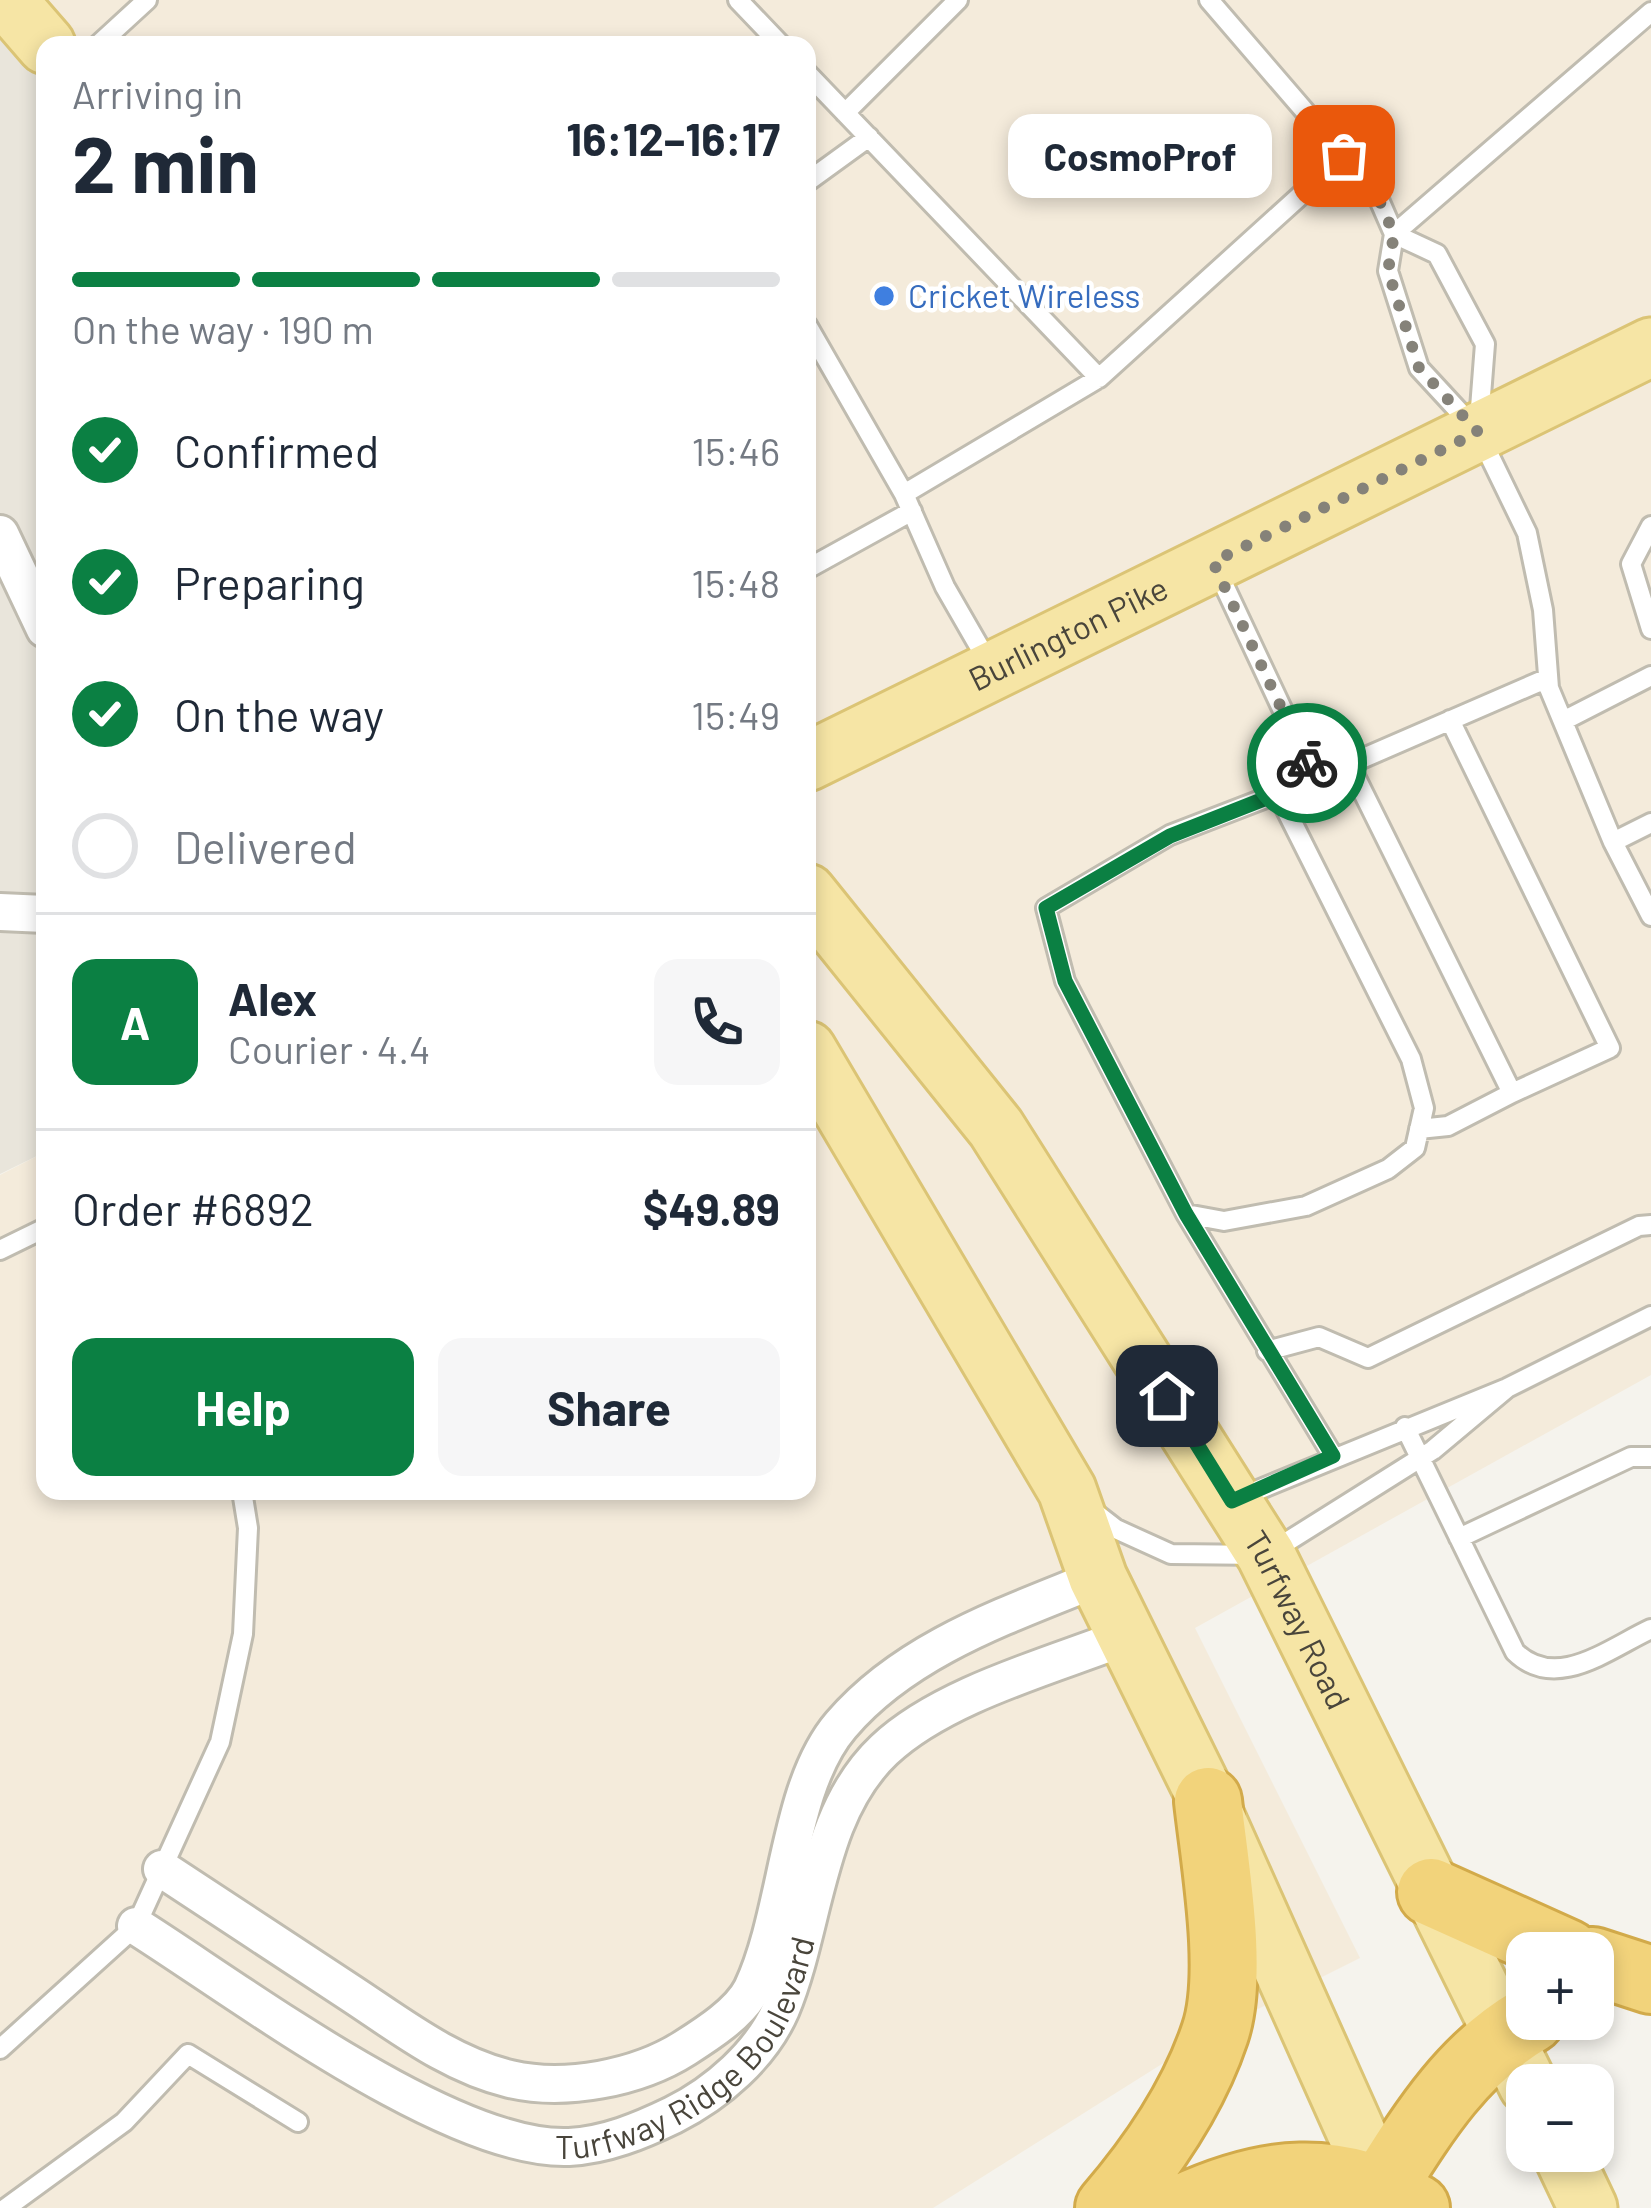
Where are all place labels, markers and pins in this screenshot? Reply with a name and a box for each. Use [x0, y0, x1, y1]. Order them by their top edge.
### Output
pin [1293, 105, 1395, 207]
callout: CosmoProf [1008, 114, 1272, 198]
place label: Cricket Wireless [908, 275, 1140, 315]
marker: Cricket Wireless [871, 283, 897, 309]
pin [1116, 1345, 1218, 1447]

